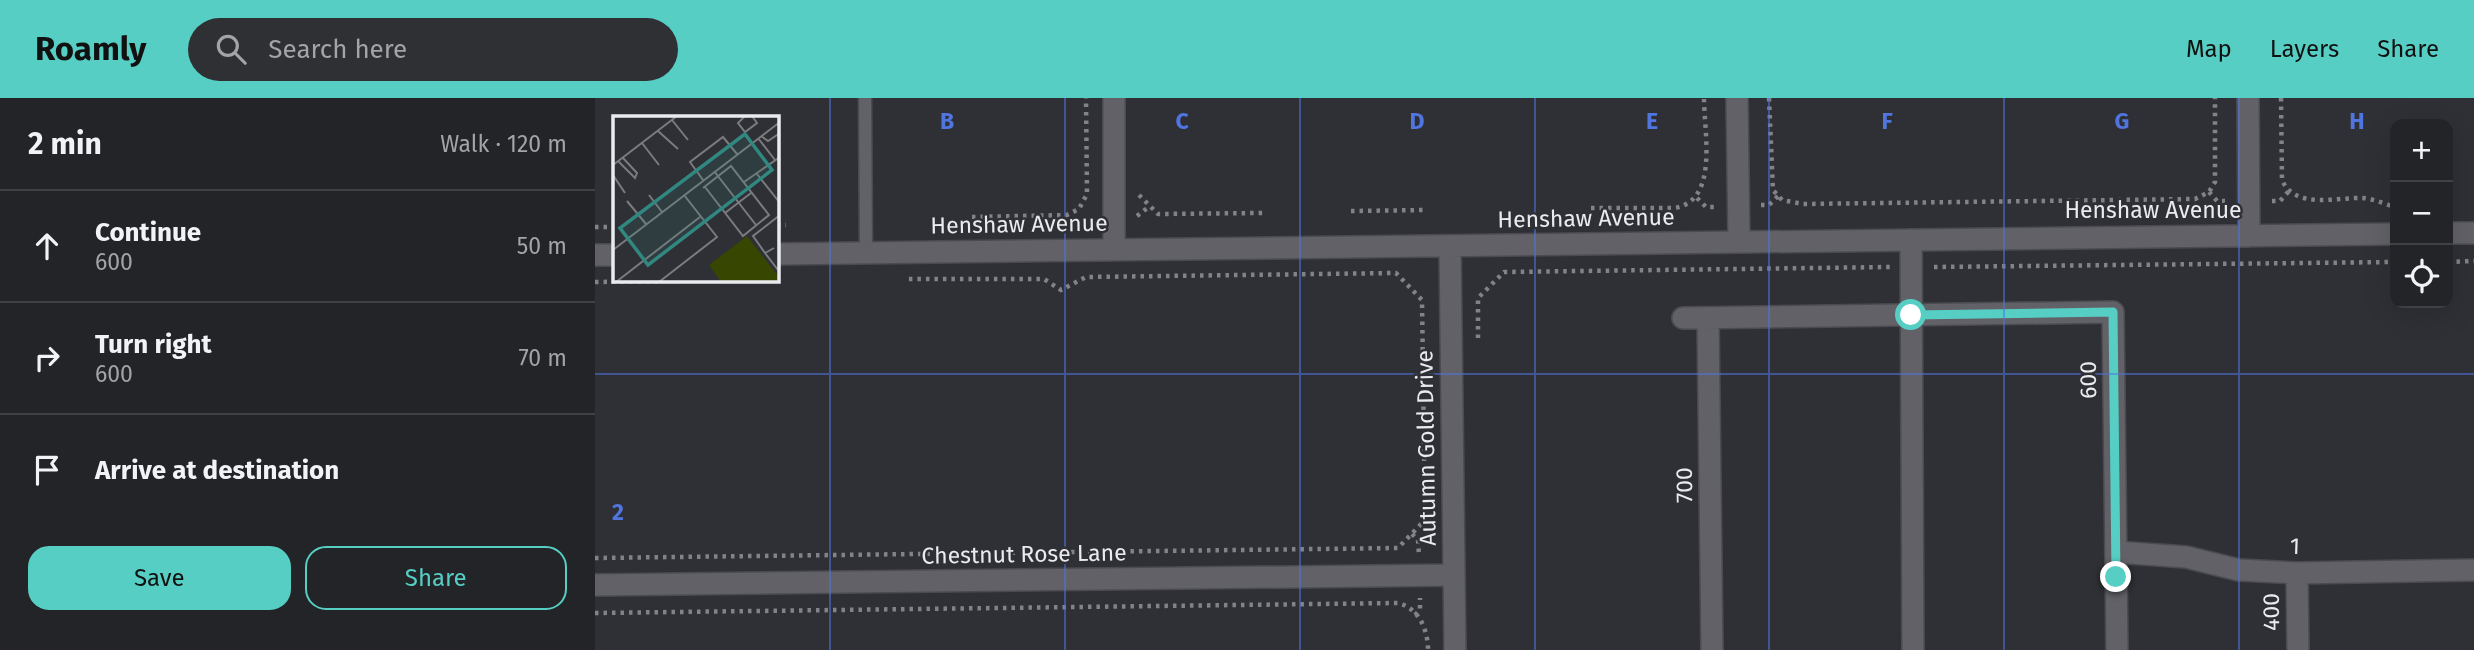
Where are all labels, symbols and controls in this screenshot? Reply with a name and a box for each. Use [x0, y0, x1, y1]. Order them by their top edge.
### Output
search box [188, 18, 678, 81]
text: Roamly [35, 29, 146, 69]
icon: search [212, 30, 250, 68]
text: Search here [268, 34, 407, 65]
text: Map [2186, 35, 2232, 63]
text: Layers [2270, 35, 2339, 63]
text: Share [2377, 35, 2439, 63]
text: B [940, 107, 954, 135]
text: C [1175, 107, 1189, 135]
text: D [1410, 107, 1425, 135]
text: E [1646, 107, 1658, 135]
text: F [1881, 107, 1893, 135]
text: G [2115, 107, 2129, 135]
text: H [2349, 107, 2365, 135]
inset map [613, 116, 779, 282]
map controls [2390, 119, 2453, 308]
button: + [2390, 119, 2453, 182]
text: 2 min [28, 126, 102, 162]
text: Walk · 120 m [440, 130, 567, 158]
button: − [2390, 182, 2453, 245]
street label: Henshaw Avenue [2064, 196, 2242, 224]
street label: Henshaw Avenue [1497, 202, 1675, 234]
street label: Henshaw Avenue [930, 208, 1108, 240]
text: Continue [95, 217, 201, 248]
icon: ahead [28, 227, 66, 265]
text: 50 m [517, 232, 567, 260]
button: locate [2390, 245, 2453, 308]
text: 600 [95, 248, 133, 276]
route start [1895, 299, 1926, 330]
text: Turn right [95, 329, 212, 360]
icon: right [28, 339, 66, 377]
text: 70 m [518, 344, 567, 372]
street label: Autumn Gold Drive [1410, 350, 1442, 546]
text: 600 [95, 360, 133, 388]
street label: 600 [2074, 361, 2102, 399]
icon: arrive [28, 451, 66, 489]
text: Arrive at destination [95, 455, 339, 486]
street label: 700 [1670, 467, 1698, 503]
text: 2 [612, 498, 624, 526]
street label: 1 [2290, 532, 2300, 560]
street label: Chestnut Rose Lane [921, 538, 1127, 570]
button: Save [28, 546, 291, 610]
button: Share [305, 546, 567, 610]
route end [2100, 561, 2131, 592]
street label: 400 [2257, 593, 2285, 631]

